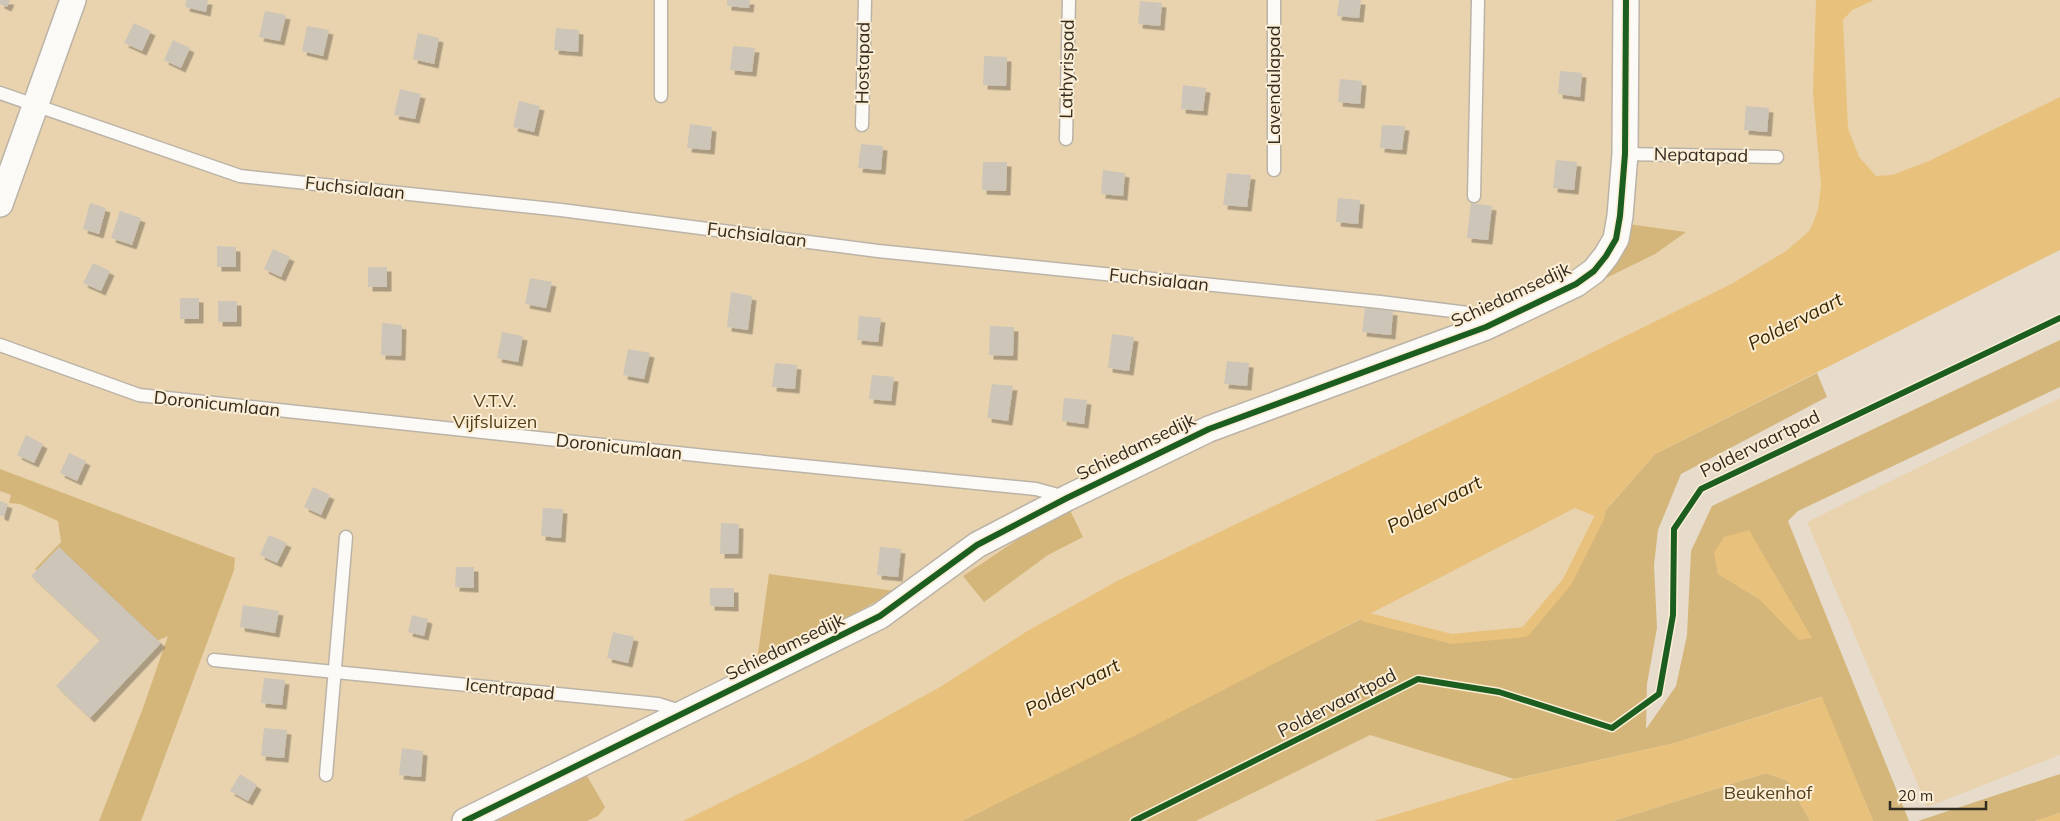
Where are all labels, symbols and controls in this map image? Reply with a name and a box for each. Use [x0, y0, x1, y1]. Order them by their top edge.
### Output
street label: Lathyrispad [1054, 19, 1079, 119]
street label: Hostapad [850, 22, 875, 104]
street label: Lavendulapad [1262, 26, 1285, 144]
street label: Nepatapad [1654, 142, 1748, 167]
street label: Fuchsialaan [304, 171, 406, 204]
street label: Fuchsialaan [706, 217, 808, 252]
street label: Schiedamsedijk [1447, 256, 1575, 332]
street label: Fuchsialaan [1108, 263, 1210, 296]
water label: Poldervaart [1744, 286, 1848, 355]
street label: Doronicumlaan [153, 385, 281, 422]
park label: V.T.V. Vijfsluizen [453, 389, 537, 433]
street label: Poldervaartpad [1696, 405, 1823, 482]
street label: Schiedamsedijk [1073, 408, 1200, 485]
street label: Doronicumlaan [555, 428, 683, 465]
water label: Poldervaart [1383, 469, 1487, 538]
street label: Schiedamsedijk [722, 608, 849, 685]
water label: Poldervaart [1021, 652, 1125, 721]
street label: Poldervaartpad [1274, 663, 1400, 742]
street label: Icentrapad [464, 672, 556, 705]
scale bar [1890, 778, 1986, 810]
park label: Beukenhof [1724, 781, 1813, 804]
text: 20 m [1898, 786, 1933, 805]

